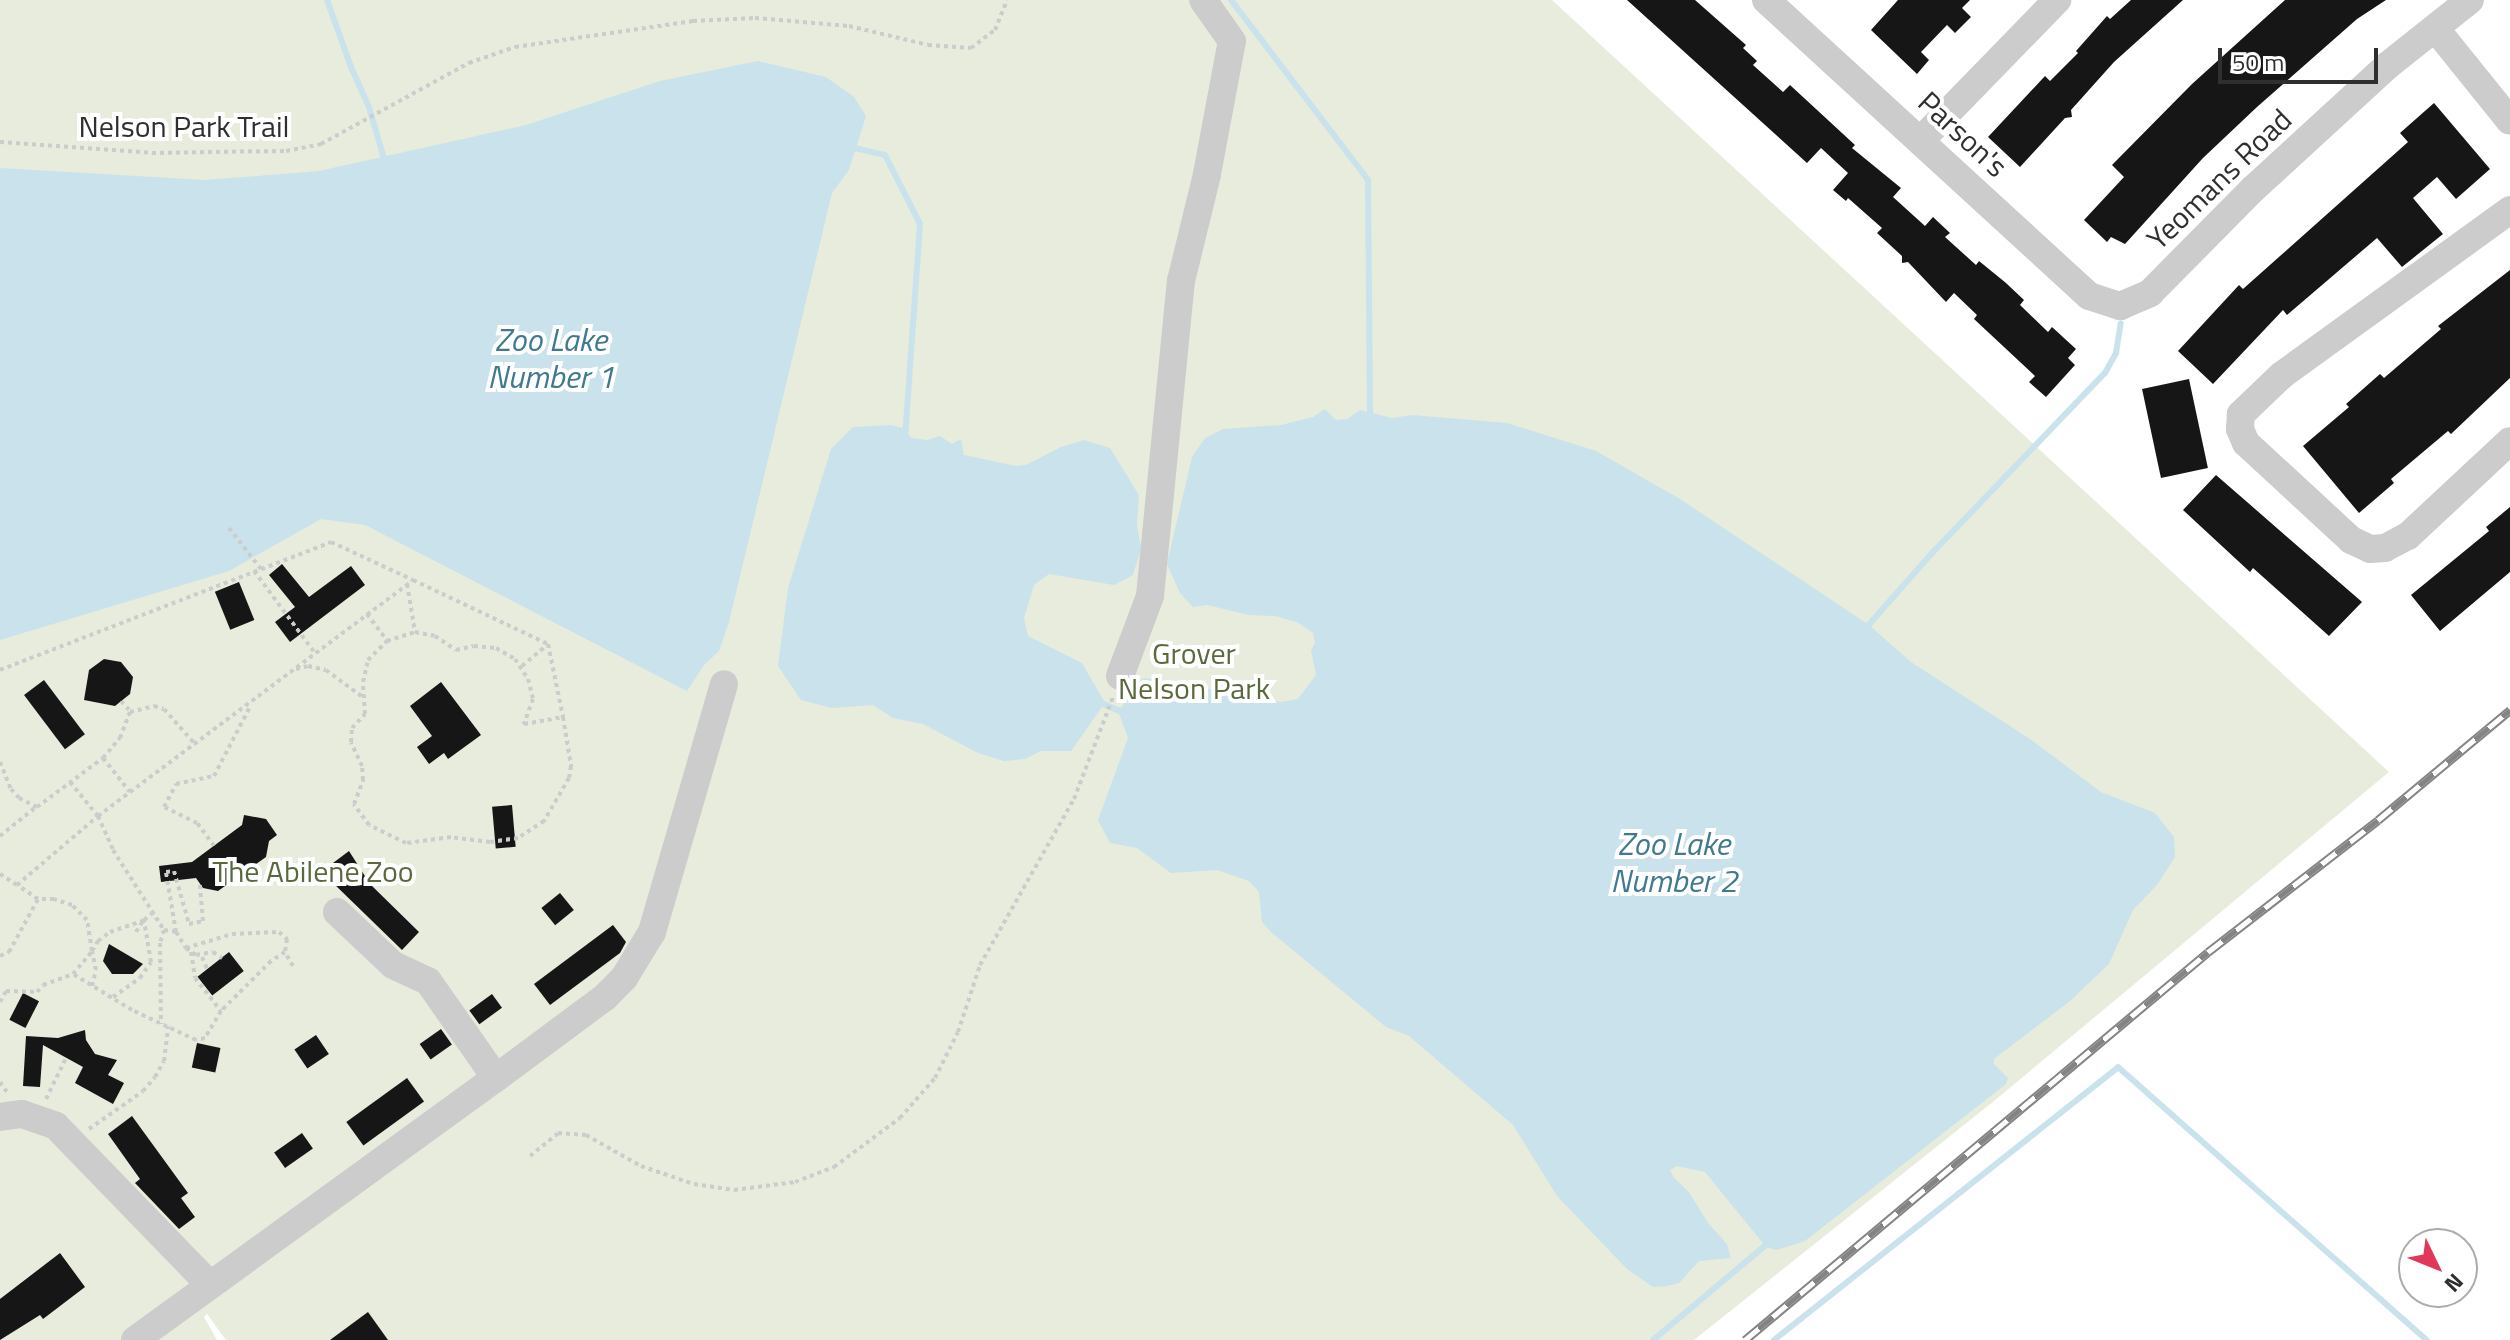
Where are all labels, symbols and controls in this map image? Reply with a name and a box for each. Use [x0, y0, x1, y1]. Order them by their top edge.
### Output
scale bar [2222, 32, 2382, 82]
text: 50 m [2232, 44, 2284, 80]
street label: Parson's [1911, 84, 2015, 184]
street label: Yeomans Road [2139, 101, 2299, 257]
street label: Nelson Park Trail [79, 108, 289, 144]
water label: Zoo Lake Number 1 [488, 321, 614, 396]
park label: Grover Nelson Park [1118, 635, 1270, 706]
water label: Zoo Lake Number 2 [1611, 825, 1737, 900]
park label: The Abilene Zoo [212, 853, 414, 889]
north arrow [2398, 1228, 2478, 1308]
text: N [2436, 1266, 2472, 1300]

